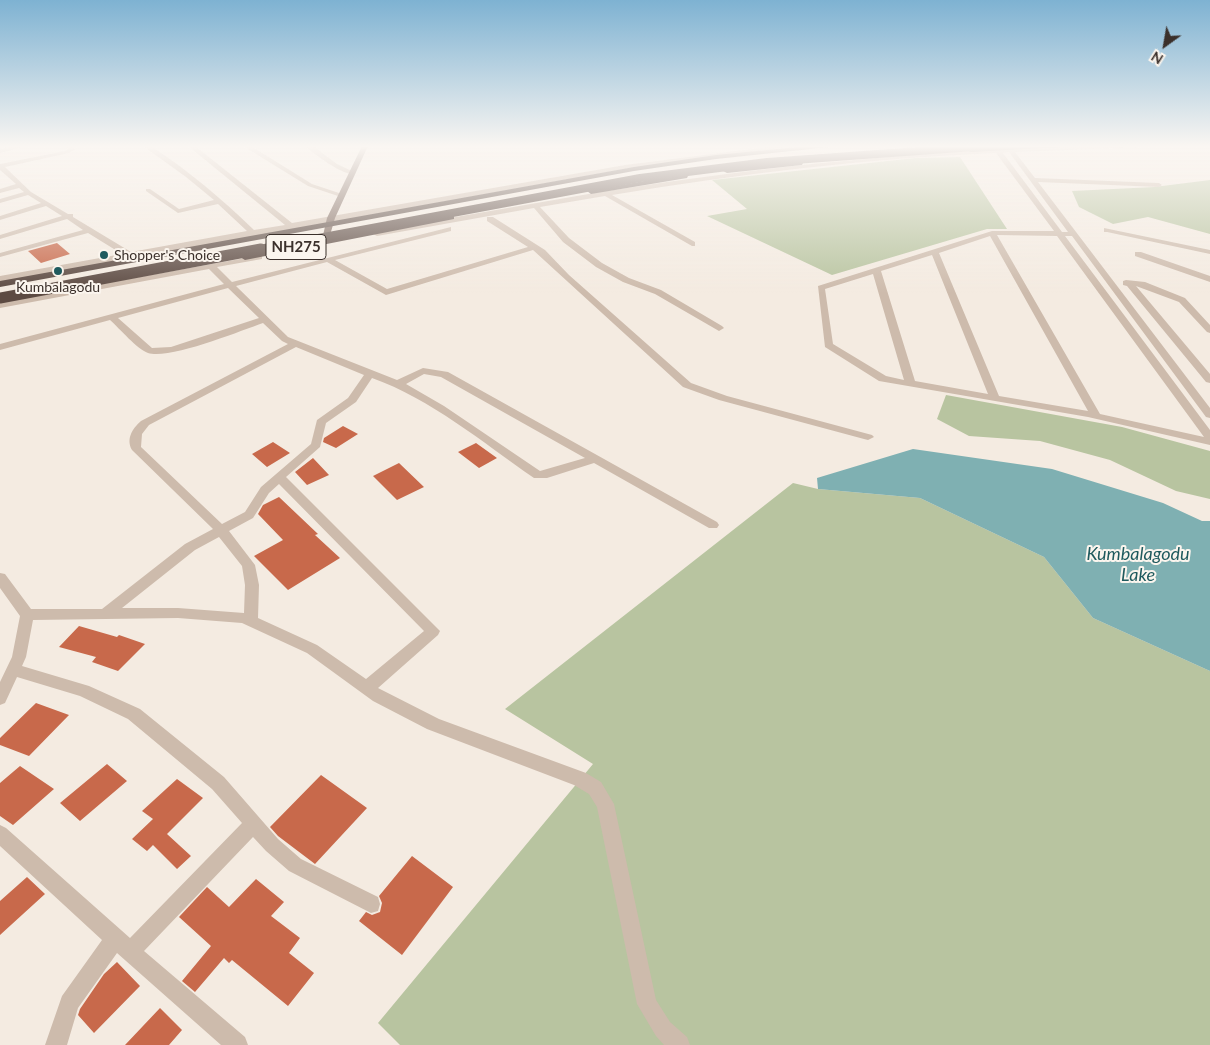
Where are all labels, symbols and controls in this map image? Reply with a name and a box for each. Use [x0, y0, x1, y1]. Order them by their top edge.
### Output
north arrow [1140, 20, 1190, 70]
text: N [1148, 48, 1166, 68]
road number: NH275 [266, 234, 326, 260]
place label: Shopper's Choice [114, 247, 220, 263]
marker: Shopper's Choice [98, 249, 110, 261]
marker: Kumbalagodu [52, 265, 64, 277]
place label: Kumbalagodu [16, 279, 100, 295]
water label: Kumbalagodu Lake [1086, 543, 1190, 586]

